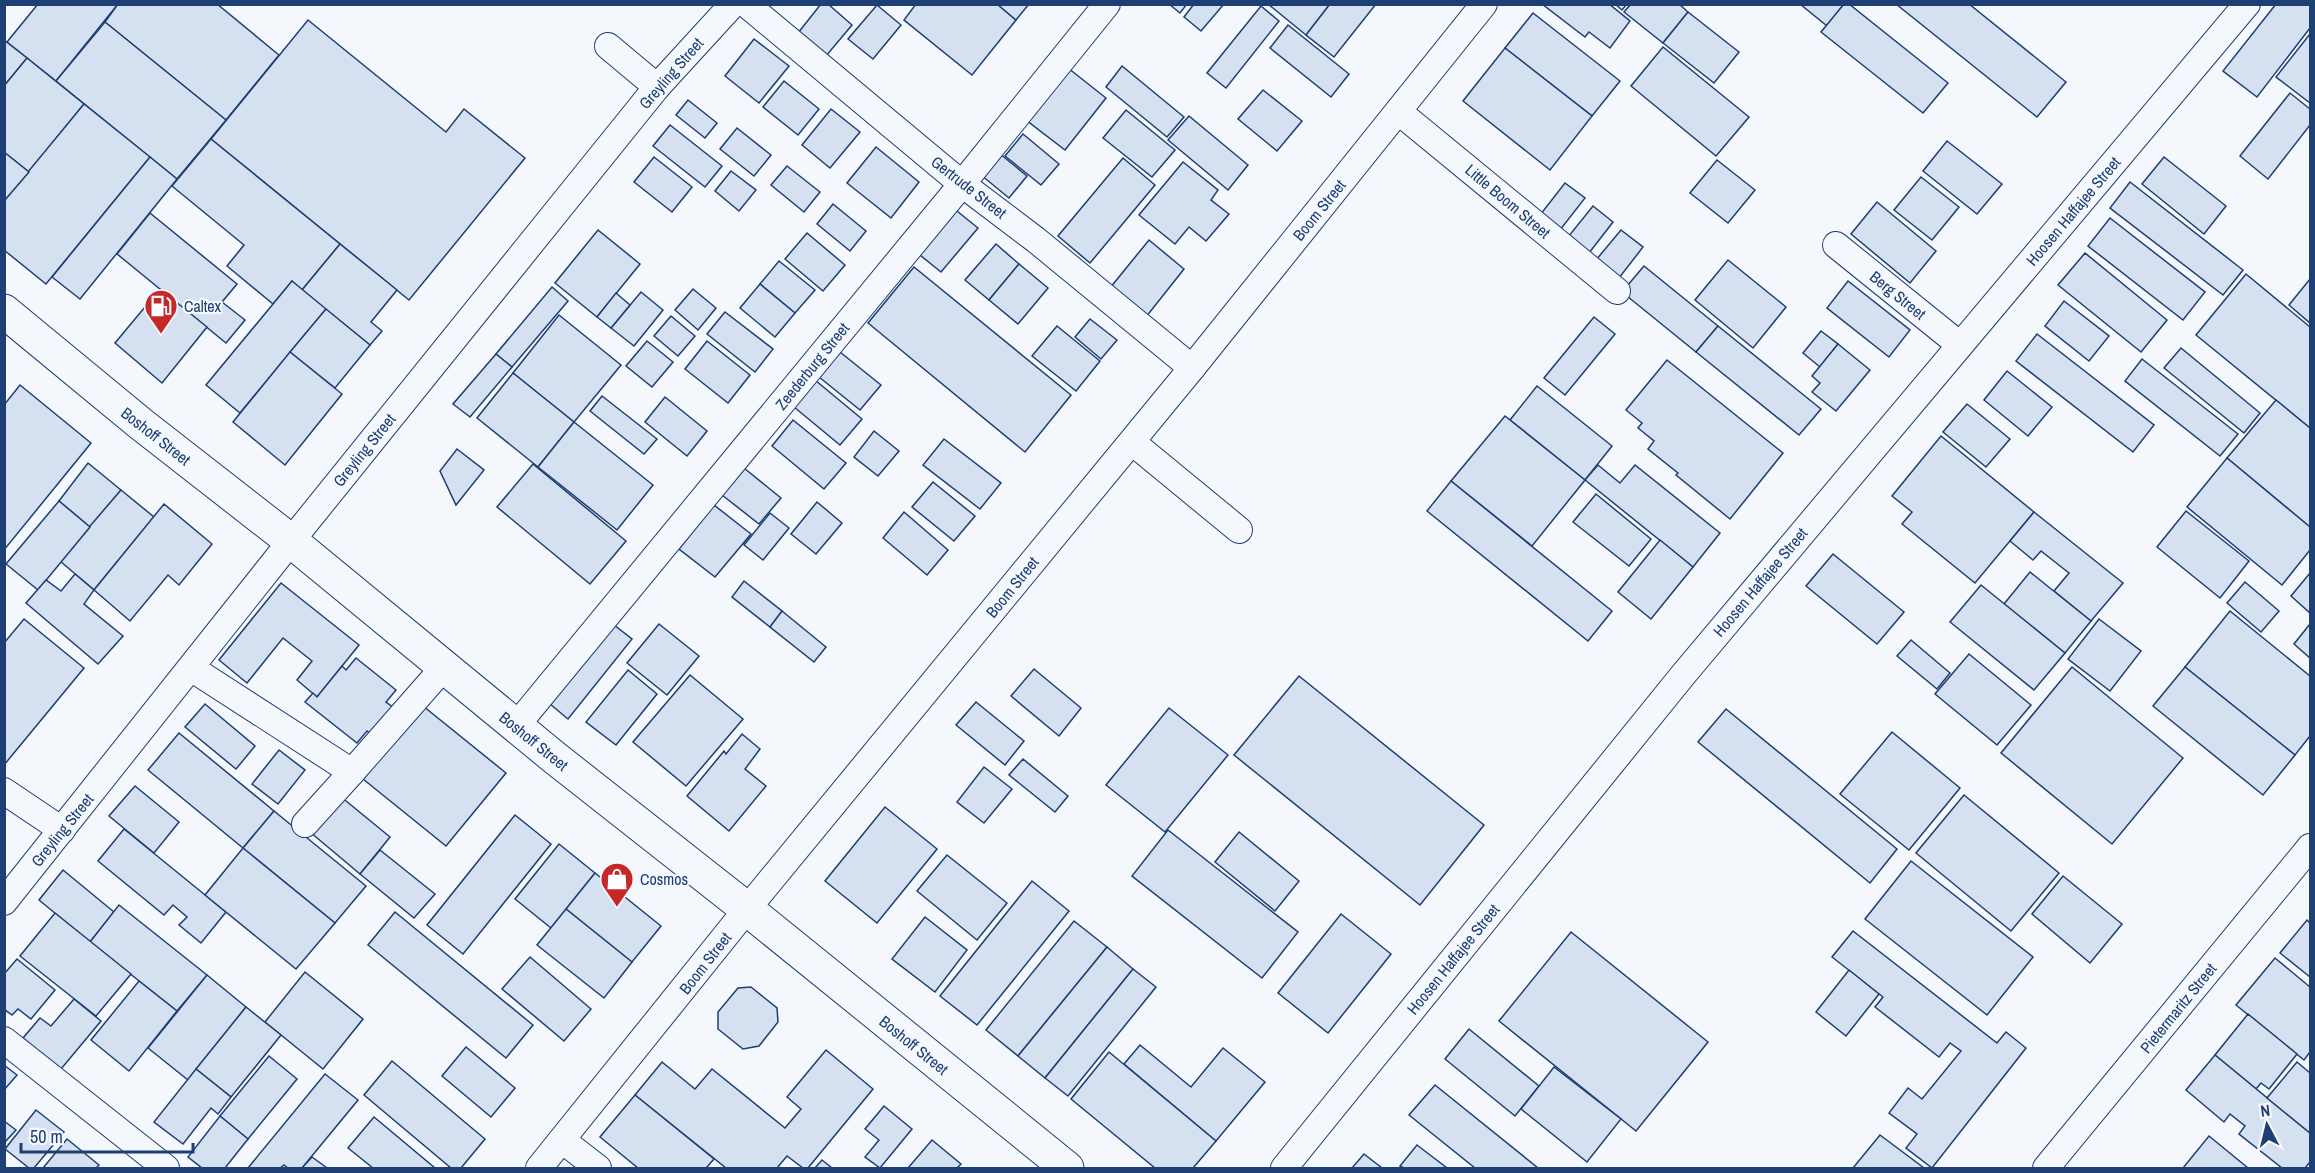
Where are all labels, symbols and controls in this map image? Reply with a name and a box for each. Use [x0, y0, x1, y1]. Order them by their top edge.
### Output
street label: Greyling Street [634, 32, 708, 114]
street label: Gertrude Street [927, 150, 1012, 224]
street label: Hoosen Haffajee Street [2021, 152, 2125, 270]
street label: Little Boom Street [1461, 159, 1556, 243]
street label: Boom Street [1288, 174, 1351, 245]
street label: Berg Street [1865, 266, 1931, 325]
fuel station icon: Caltex [143, 288, 179, 335]
place label: Caltex [184, 295, 222, 317]
street label: Zeederburg Street [770, 317, 854, 414]
street label: Boshoff Street [117, 402, 196, 470]
street label: Greyling Street [328, 409, 401, 491]
street label: Hoosen Haffajee Street [1708, 523, 1812, 641]
street label: Boom Street [981, 551, 1044, 622]
street label: Boshoff Street [495, 706, 573, 776]
street label: Greyling Street [26, 789, 99, 871]
shop icon: Cosmos [599, 861, 635, 908]
place label: Cosmos [640, 868, 688, 890]
street label: Hoosen Haffajee Street [1402, 899, 1505, 1019]
street label: Boom Street [674, 927, 736, 999]
street label: Pietermaritz Street [2135, 958, 2221, 1058]
street label: Boshoff Street [875, 1010, 953, 1080]
north arrow [2237, 1095, 2297, 1155]
text: N [2259, 1099, 2271, 1122]
scale bar [21, 1116, 194, 1154]
text: 50 m [30, 1124, 63, 1149]

